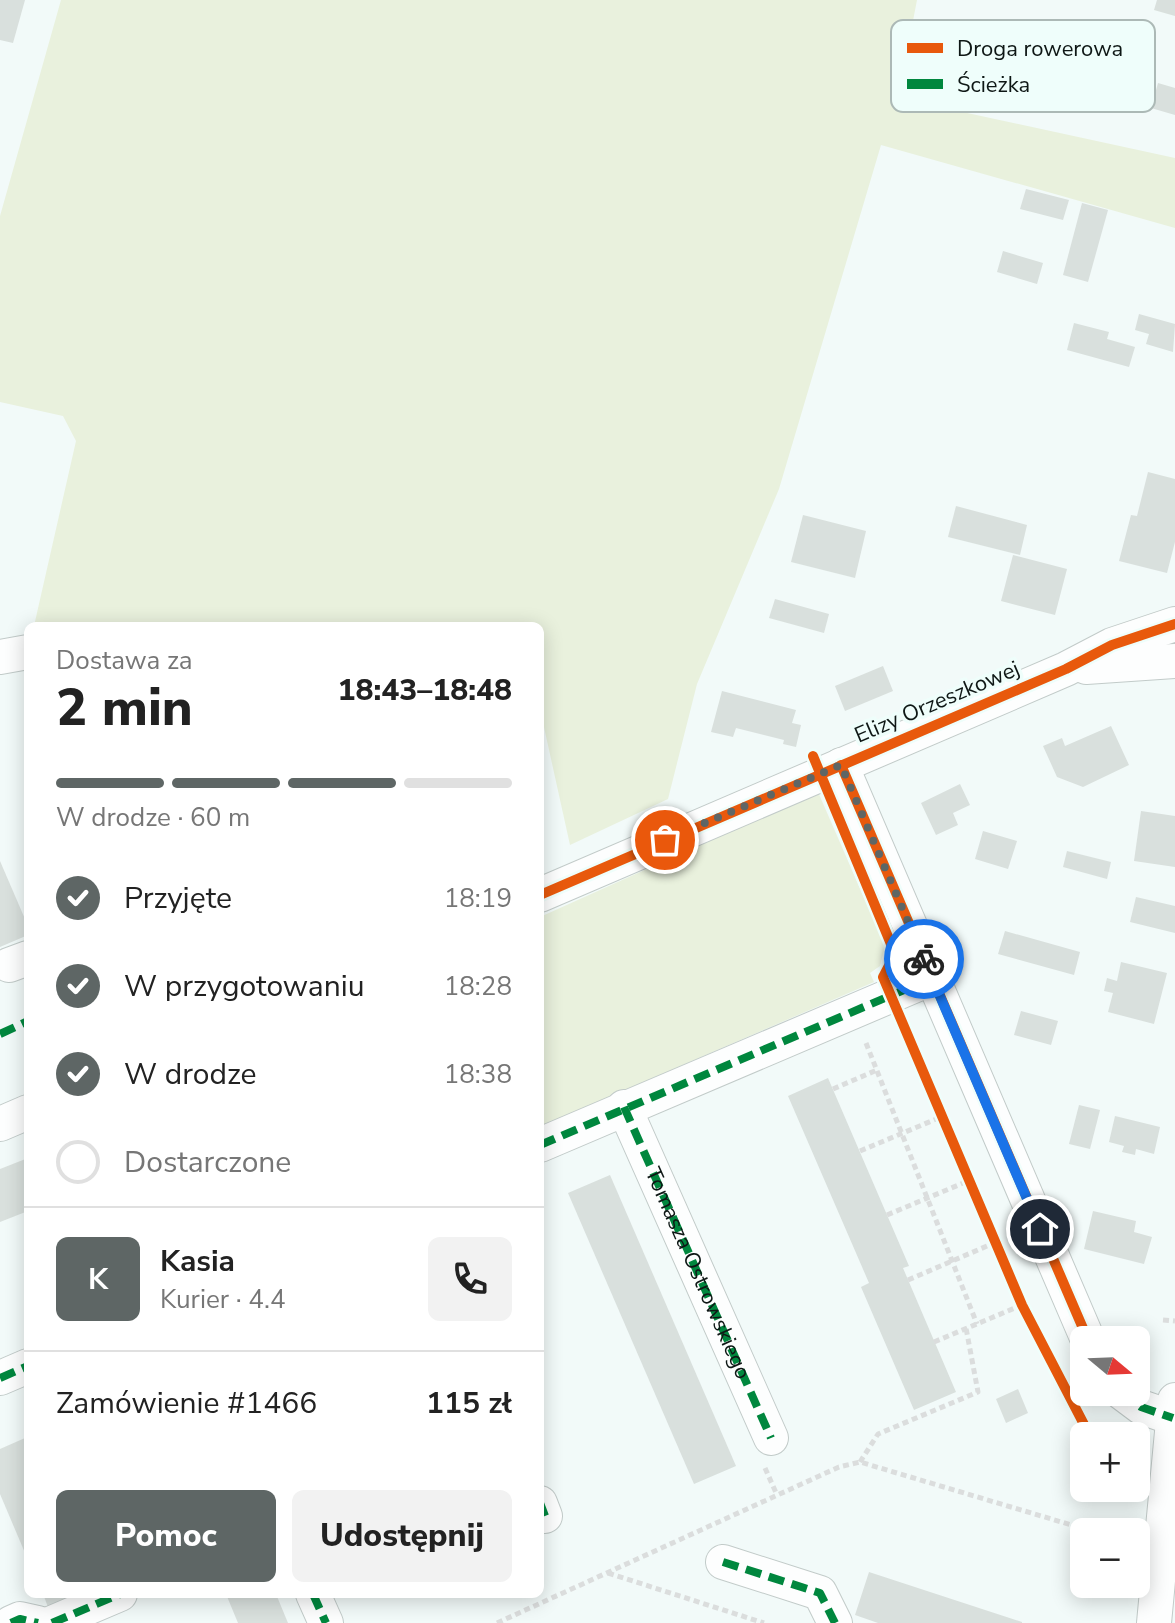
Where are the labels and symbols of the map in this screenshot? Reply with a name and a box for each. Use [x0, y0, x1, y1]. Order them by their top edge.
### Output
legend [891, 20, 1155, 112]
text: Droga rowerowa [957, 34, 1123, 64]
text: Ścieżka [957, 70, 1030, 100]
street label: Elizy Orzeszkowej [850, 654, 1024, 750]
pin [631, 806, 699, 874]
courier [884, 919, 964, 999]
street label: Tomasza Ostrowskiego [638, 1163, 758, 1384]
pin [1006, 1195, 1074, 1263]
north arrow [1070, 1326, 1150, 1406]

